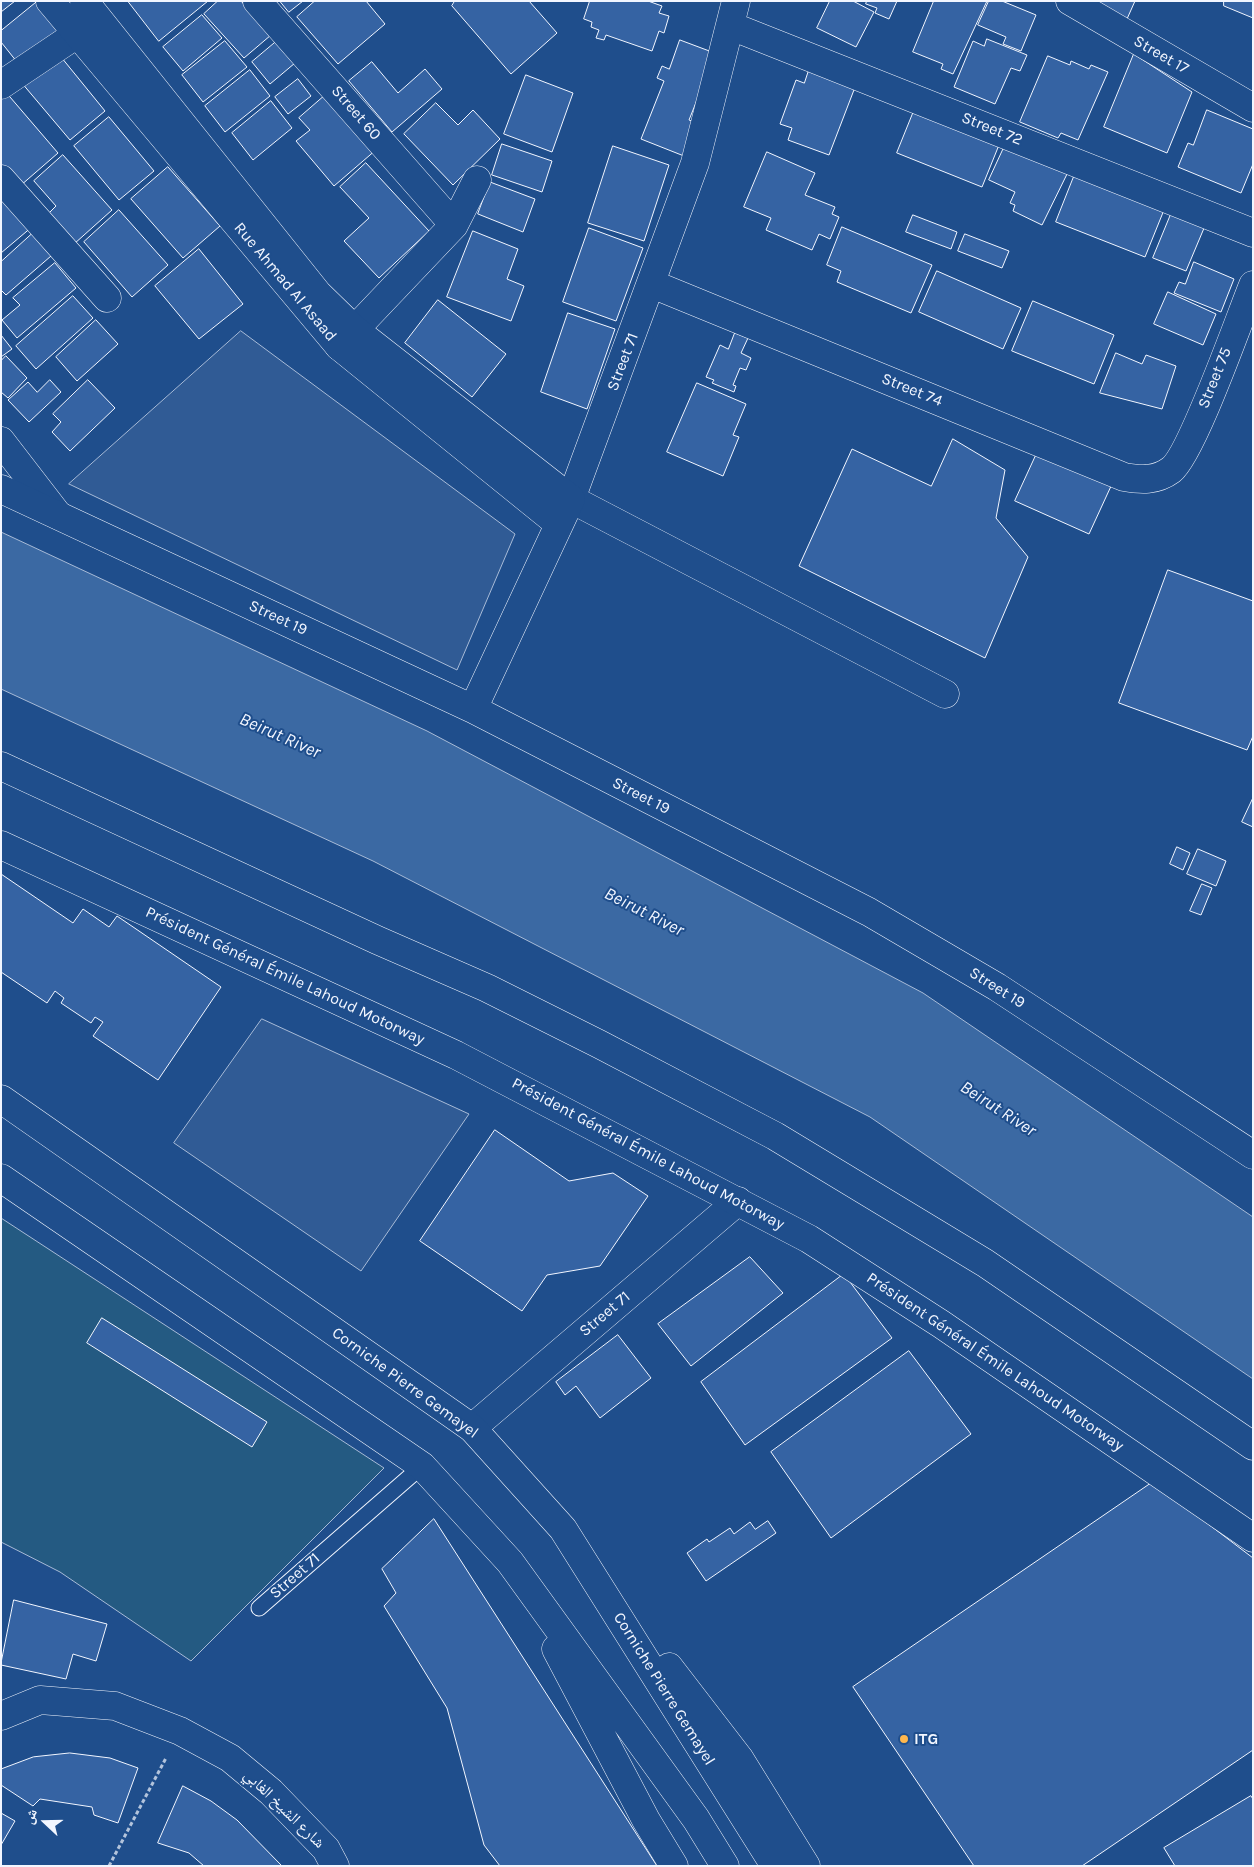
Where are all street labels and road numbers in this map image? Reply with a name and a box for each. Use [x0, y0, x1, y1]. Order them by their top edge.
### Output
street label: Street 17 [1130, 32, 1192, 78]
street label: Street 60 [327, 82, 385, 144]
street label: Street 72 [959, 108, 1025, 150]
street label: Rue Ahmad Al Asaad [230, 219, 340, 345]
street label: Street 71 [603, 330, 643, 394]
street label: Street 75 [1194, 345, 1236, 411]
street label: Street 74 [879, 369, 945, 411]
street label: Street 19 [246, 596, 310, 640]
street label: Street 19 [609, 773, 673, 819]
street label: Président Général Émile Lahoud Motorway [142, 903, 428, 1049]
street label: Street 19 [966, 963, 1028, 1013]
street label: Président Général Émile Lahoud Motorway [508, 1074, 788, 1234]
street label: Président Général Émile Lahoud Motorway [863, 1268, 1127, 1456]
street label: Street 71 [576, 1287, 634, 1341]
street label: Corniche Pierre Gemayel [328, 1323, 482, 1443]
street label: Street 71 [266, 1549, 324, 1603]
street label: Corniche Pierre Gemayel [609, 1609, 719, 1769]
street label: شارع الشيخ الغابي [239, 1765, 329, 1853]

